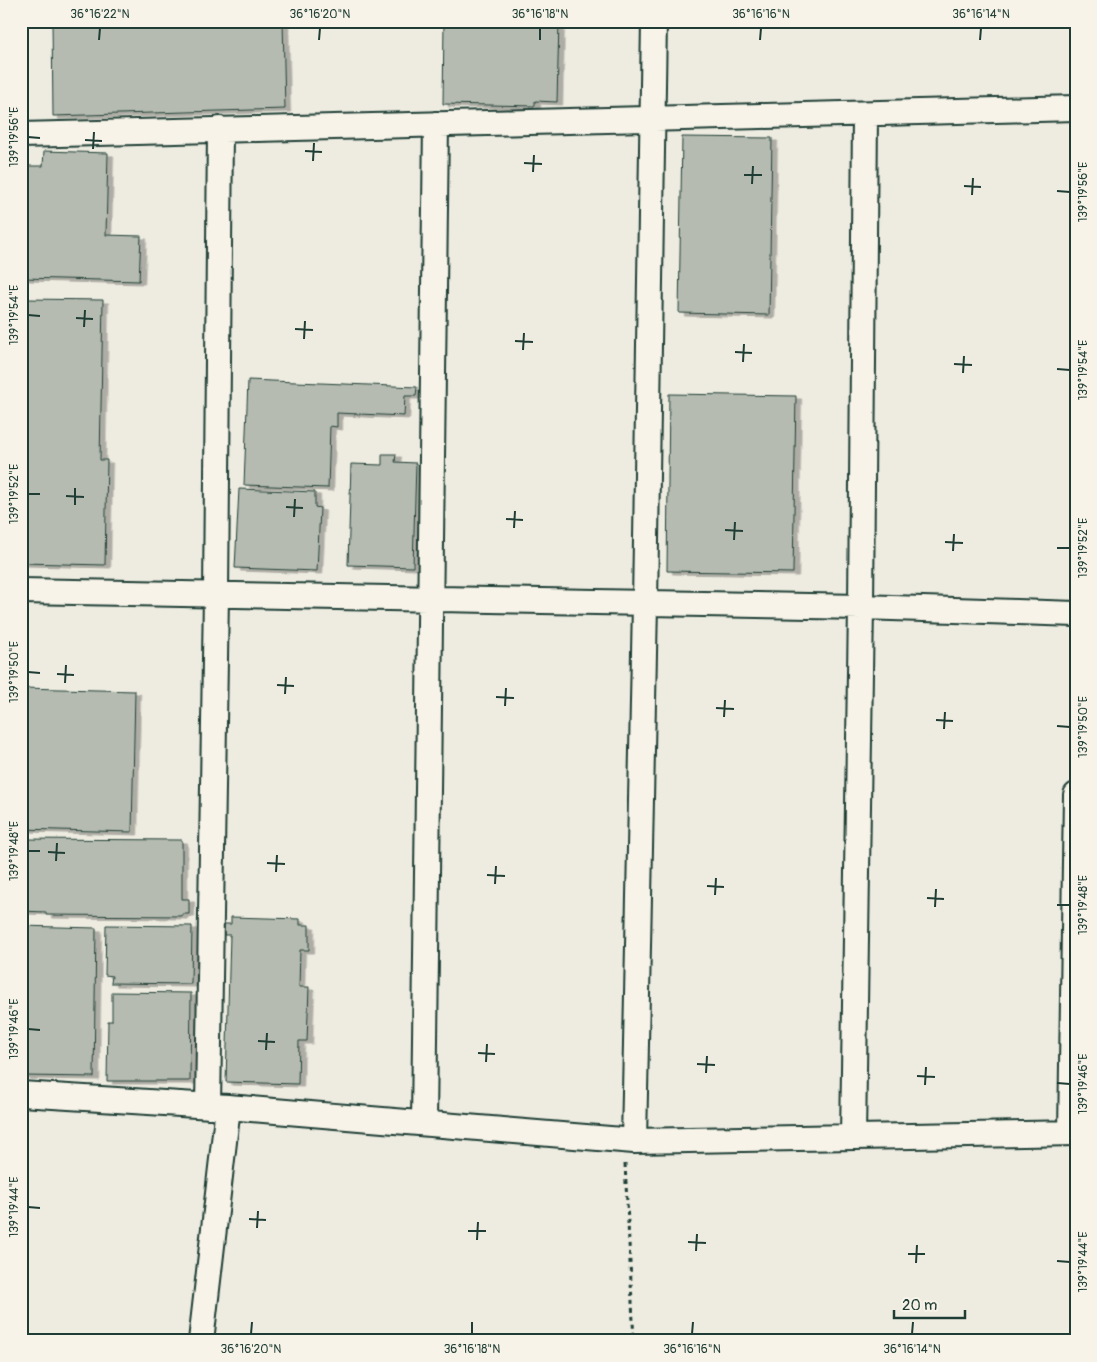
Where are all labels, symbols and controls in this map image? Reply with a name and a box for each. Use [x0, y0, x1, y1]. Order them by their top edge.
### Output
text: 36°16'22"N [70, 7, 130, 22]
text: 36°16'20"N [290, 7, 350, 22]
text: 36°16'18"N [512, 7, 568, 22]
text: 36°16'16"N [732, 7, 790, 22]
text: 36°16'14"N [952, 7, 1010, 22]
text: 139°19'56"E [7, 107, 22, 167]
text: 139°19'56"E [1076, 162, 1091, 222]
text: 139°19'54"E [7, 285, 22, 345]
text: 139°19'54"E [1076, 340, 1091, 400]
text: 139°19'52"E [7, 464, 22, 524]
text: 139°19'52"E [1076, 518, 1091, 578]
text: 139°19'50"E [7, 641, 22, 703]
text: 139°19'50"E [1076, 696, 1091, 758]
text: 139°19'48"E [7, 821, 22, 881]
text: 139°19'48"E [1076, 875, 1091, 935]
text: 139°19'46"E [7, 998, 22, 1060]
text: 139°19'46"E [1076, 1053, 1091, 1115]
text: 139°19'44"E [7, 1176, 22, 1238]
text: 139°19'44"E [1076, 1231, 1091, 1293]
scale bar [894, 1287, 966, 1319]
text: 20 m [902, 1296, 937, 1315]
text: 36°16'20"N [221, 1342, 281, 1357]
text: 36°16'18"N [444, 1342, 500, 1357]
text: 36°16'16"N [663, 1342, 721, 1357]
text: 36°16'14"N [883, 1342, 941, 1357]

